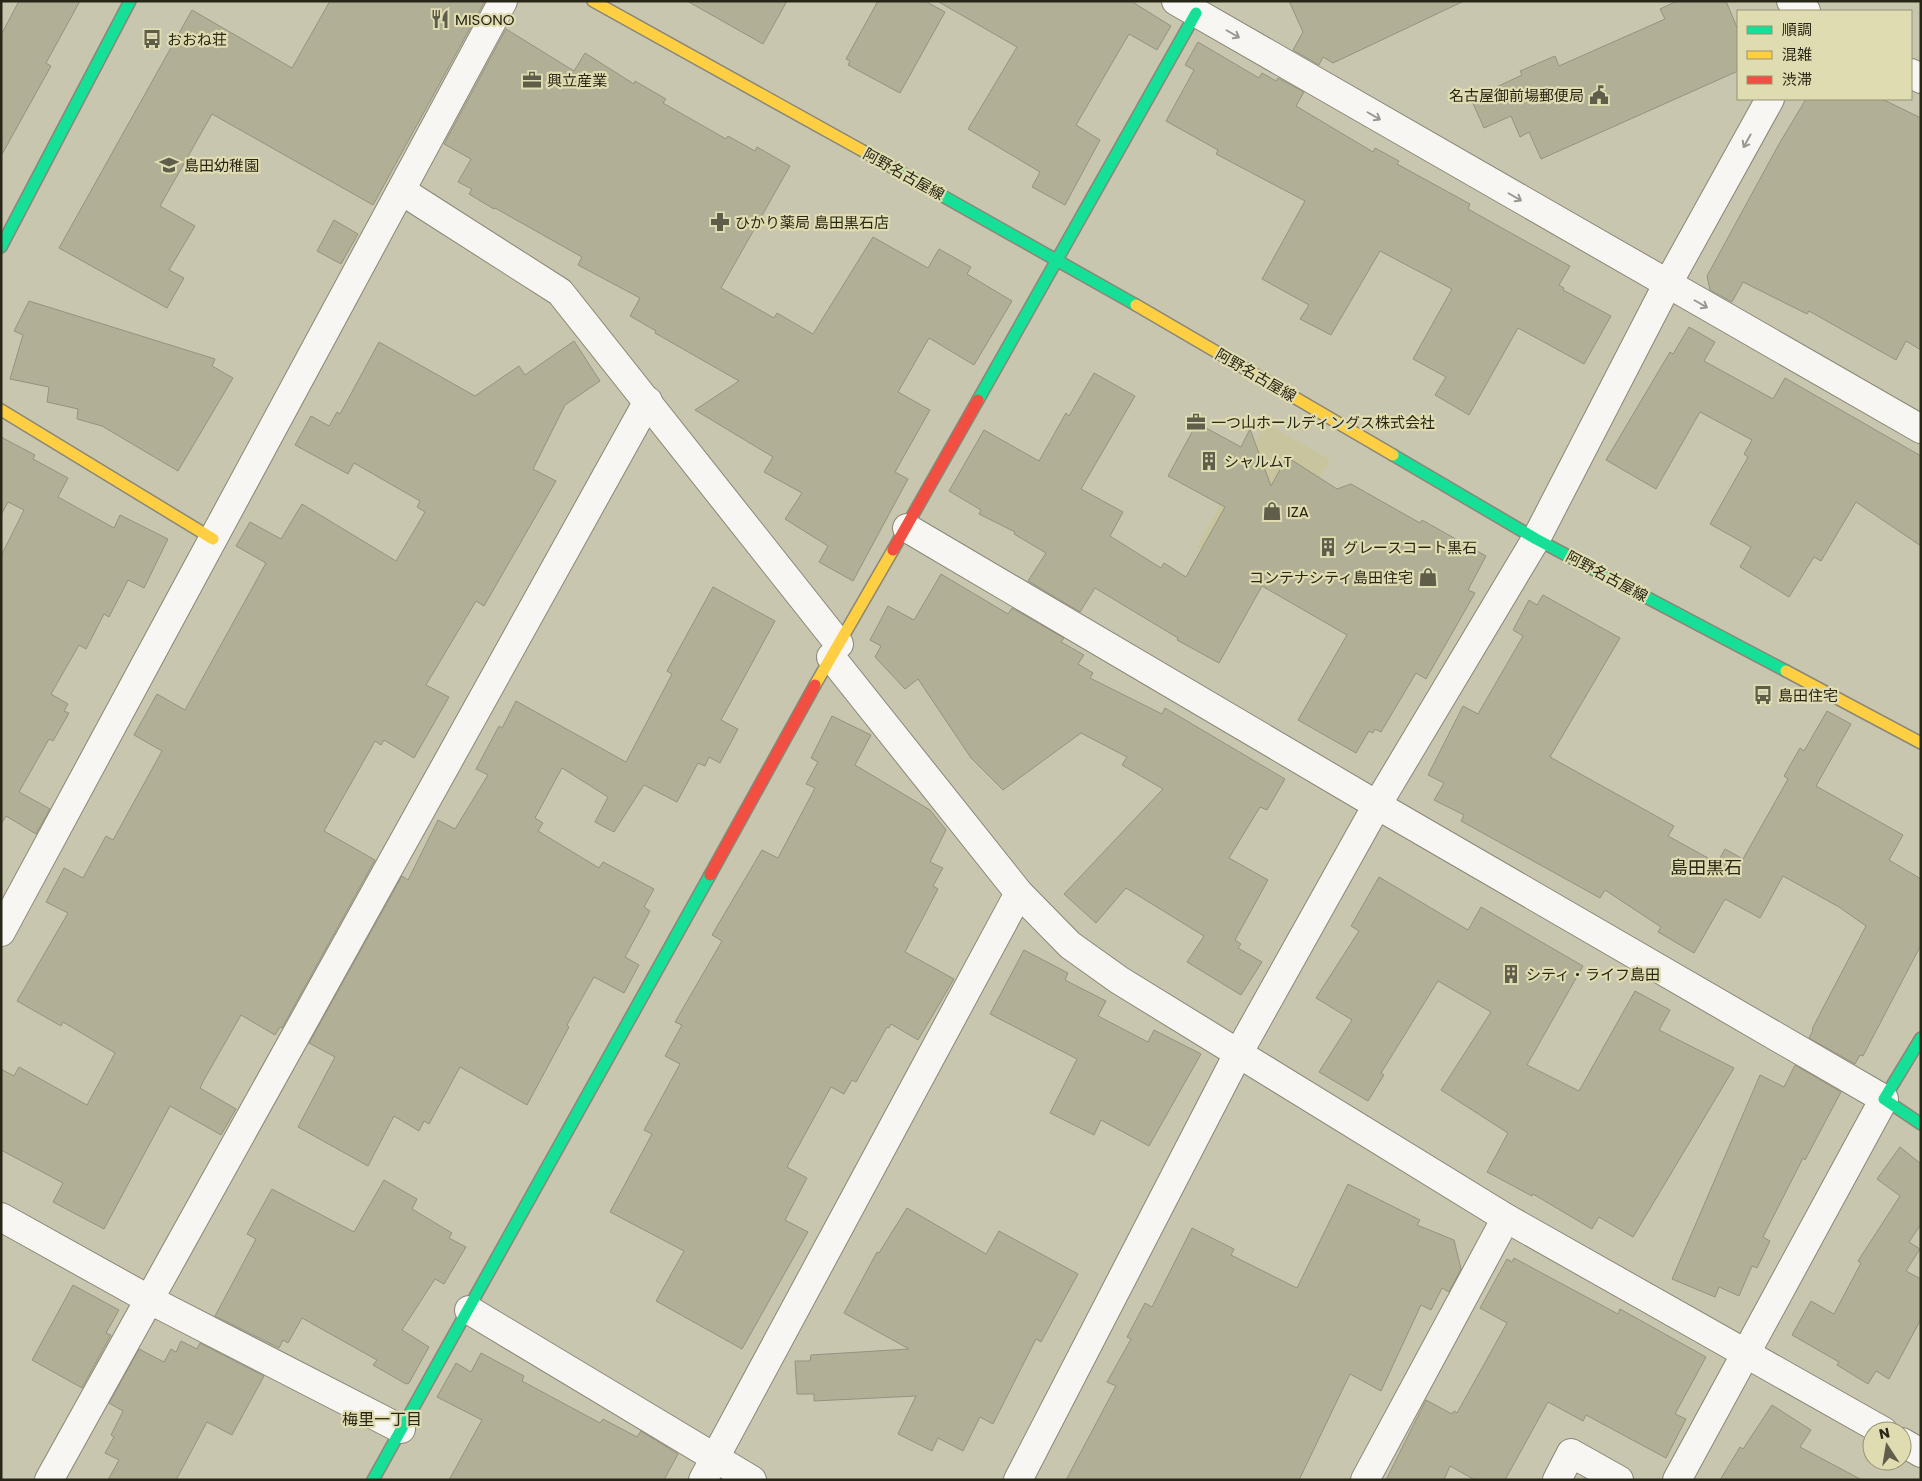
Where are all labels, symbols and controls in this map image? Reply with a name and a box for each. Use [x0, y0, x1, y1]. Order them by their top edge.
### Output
restaurant icon: MISONO [429, 8, 451, 30]
place label: MISONO [455, 9, 515, 30]
legend [1737, 10, 1912, 100]
text: 順調 [1782, 19, 1812, 40]
bus stop icon: おおね荘 [141, 28, 163, 50]
place label: おおね荘 [167, 29, 227, 50]
one-way arrow [1226, 30, 1240, 40]
text: 混雑 [1782, 44, 1812, 65]
office icon: 興立産業 [521, 69, 543, 91]
text: 渋滞 [1782, 69, 1812, 90]
place label: 興立産業 [547, 70, 607, 91]
public building icon: 名古屋御前場郵便局 [1588, 84, 1610, 106]
place label: 名古屋御前場郵便局 [1449, 85, 1584, 106]
one-way arrow [1366, 111, 1381, 121]
one-way arrow [1741, 134, 1751, 148]
street label: 阿野名古屋線 [860, 143, 948, 205]
school or university icon: 島田幼稚園 [158, 154, 180, 176]
place label: 島田幼稚園 [184, 155, 259, 176]
one-way arrow [1507, 192, 1522, 202]
pharmacy icon: ひかり薬局 島田黒石店 [709, 211, 731, 233]
place label: ひかり薬局 島田黒石店 [735, 212, 889, 233]
one-way arrow [1693, 300, 1708, 310]
street label: 阿野名古屋線 [1212, 343, 1300, 407]
office icon: 一つ山ホールディングス株式会社 [1185, 411, 1207, 433]
place label: 一つ山ホールディングス株式会社 [1211, 412, 1435, 433]
building icon: シャルムT [1198, 450, 1220, 472]
place label: シャルムT [1224, 451, 1292, 472]
shop icon: IZA [1261, 500, 1283, 522]
place label: IZA [1287, 501, 1309, 522]
building icon: グレースコート黒石 [1317, 536, 1339, 558]
place label: グレースコート黒石 [1343, 537, 1477, 558]
street label: 阿野名古屋線 [1562, 546, 1652, 606]
shop icon: コンテナシティ島田住宅 [1417, 566, 1439, 588]
place label: コンテナシティ島田住宅 [1249, 567, 1413, 588]
bus stop icon: 島田住宅 [1752, 684, 1774, 706]
place label: 島田住宅 [1778, 685, 1838, 706]
district label: 島田黒石 [1670, 855, 1742, 880]
building icon: シティ・ライフ島田 [1500, 963, 1522, 985]
place label: シティ・ライフ島田 [1526, 964, 1660, 985]
district label: 梅里一丁目 [342, 1408, 422, 1431]
north arrow [1862, 1421, 1912, 1471]
text: N [1877, 1422, 1892, 1444]

